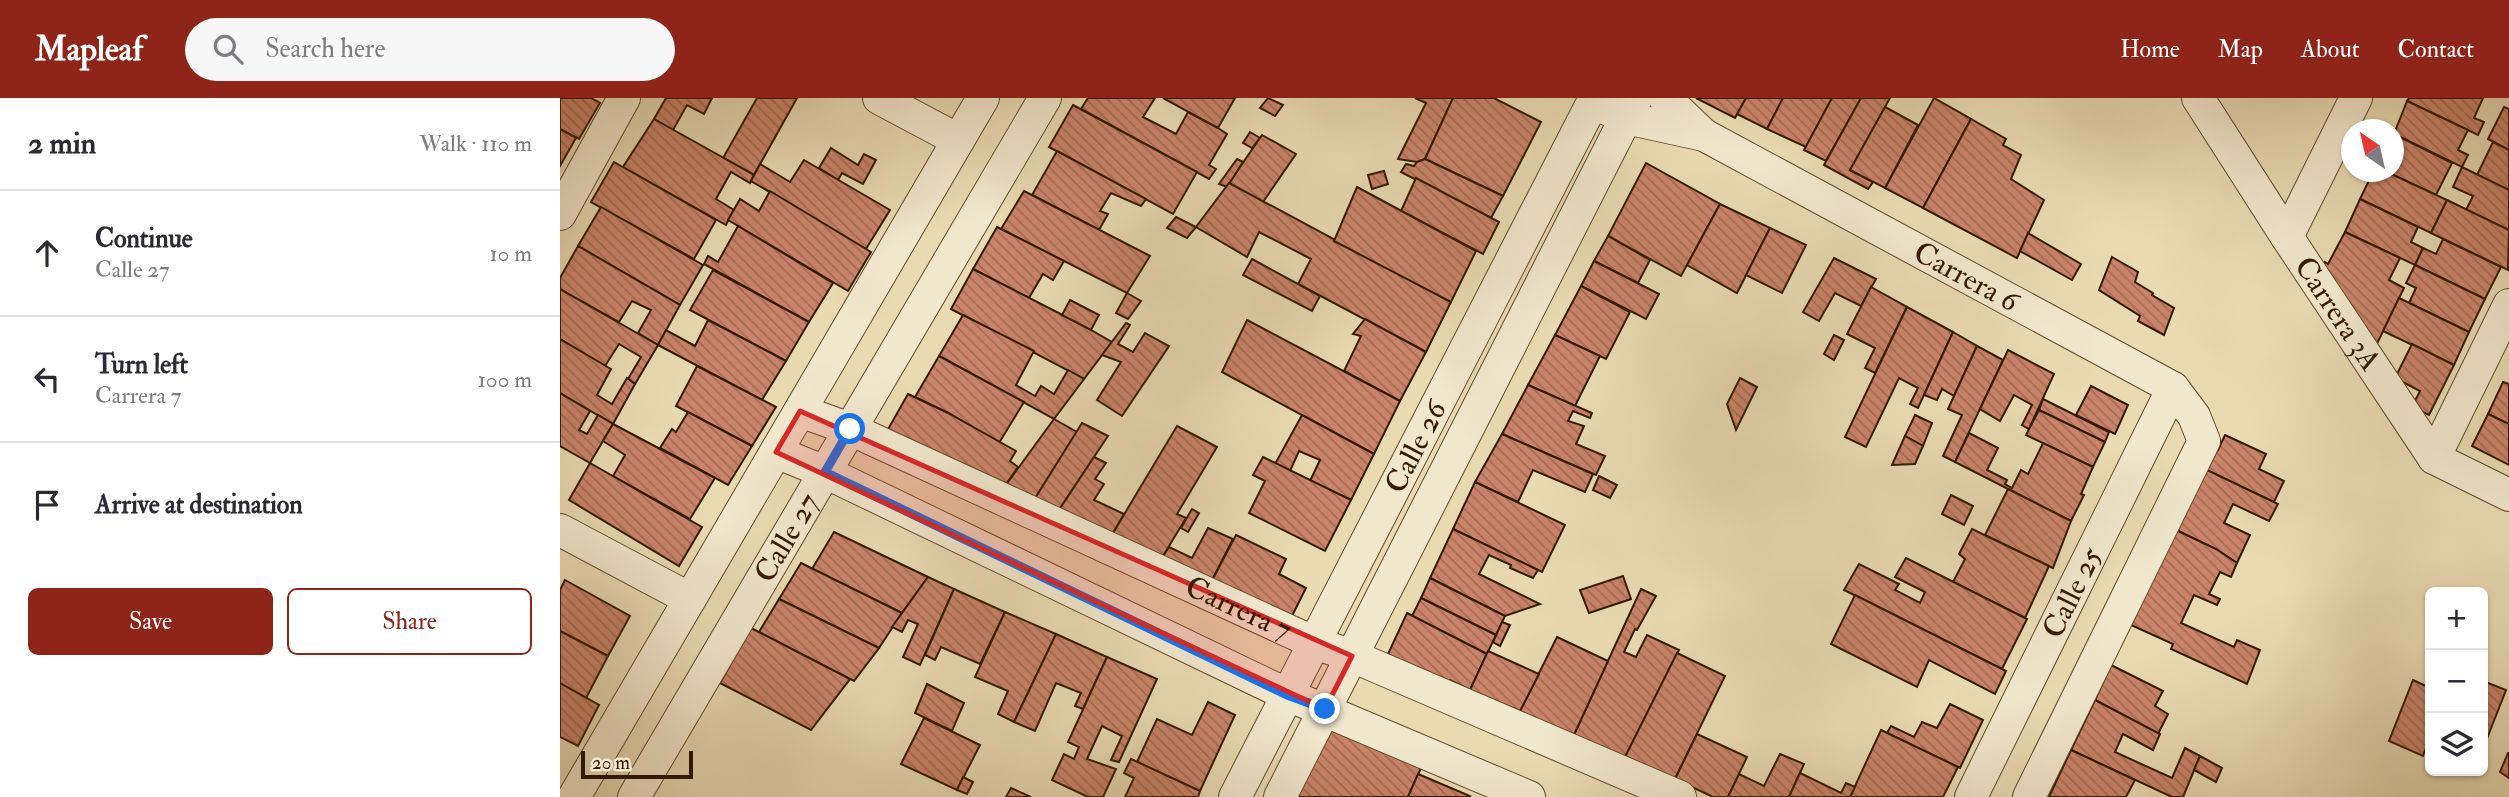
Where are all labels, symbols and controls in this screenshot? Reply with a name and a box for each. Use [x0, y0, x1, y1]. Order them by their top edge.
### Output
search box [185, 18, 675, 81]
text: Mapleaf [35, 29, 143, 70]
icon: search [209, 30, 247, 68]
text: Search here [265, 33, 385, 65]
text: Home [2120, 34, 2180, 65]
text: Map [2218, 34, 2263, 65]
text: About [2301, 34, 2360, 65]
text: Contact [2398, 34, 2474, 65]
north arrow [2341, 119, 2404, 182]
text: 2 min [28, 125, 96, 162]
text: Walk · 110 m [419, 129, 532, 158]
text: Continue [95, 223, 193, 255]
icon: ahead [28, 234, 66, 272]
street label: Carrera 6 [1907, 234, 2027, 321]
text: 10 m [489, 239, 532, 268]
street label: Carrera 3A [2286, 250, 2389, 378]
text: Calle 27 [95, 255, 170, 284]
text: Turn left [95, 349, 188, 381]
icon: left [28, 360, 66, 398]
text: 100 m [478, 365, 532, 394]
text: Carrera 7 [95, 381, 181, 410]
street label: Calle 26 [1377, 393, 1456, 499]
route start [834, 413, 865, 444]
icon: arrive [28, 486, 66, 524]
street label: Calle 27 [746, 486, 828, 589]
text: Arrive at destination [95, 489, 303, 521]
street label: Calle 25 [2034, 541, 2111, 644]
street label: Carrera 7 [1180, 568, 1298, 649]
map controls [2425, 587, 2488, 776]
button: + [2425, 587, 2488, 650]
button: Save [28, 588, 273, 655]
button: Share [287, 588, 532, 655]
button: − [2425, 650, 2488, 713]
route end [1309, 693, 1340, 724]
button: layers [2425, 713, 2488, 776]
scale bar [581, 748, 693, 780]
text: 20 m [592, 751, 630, 775]

